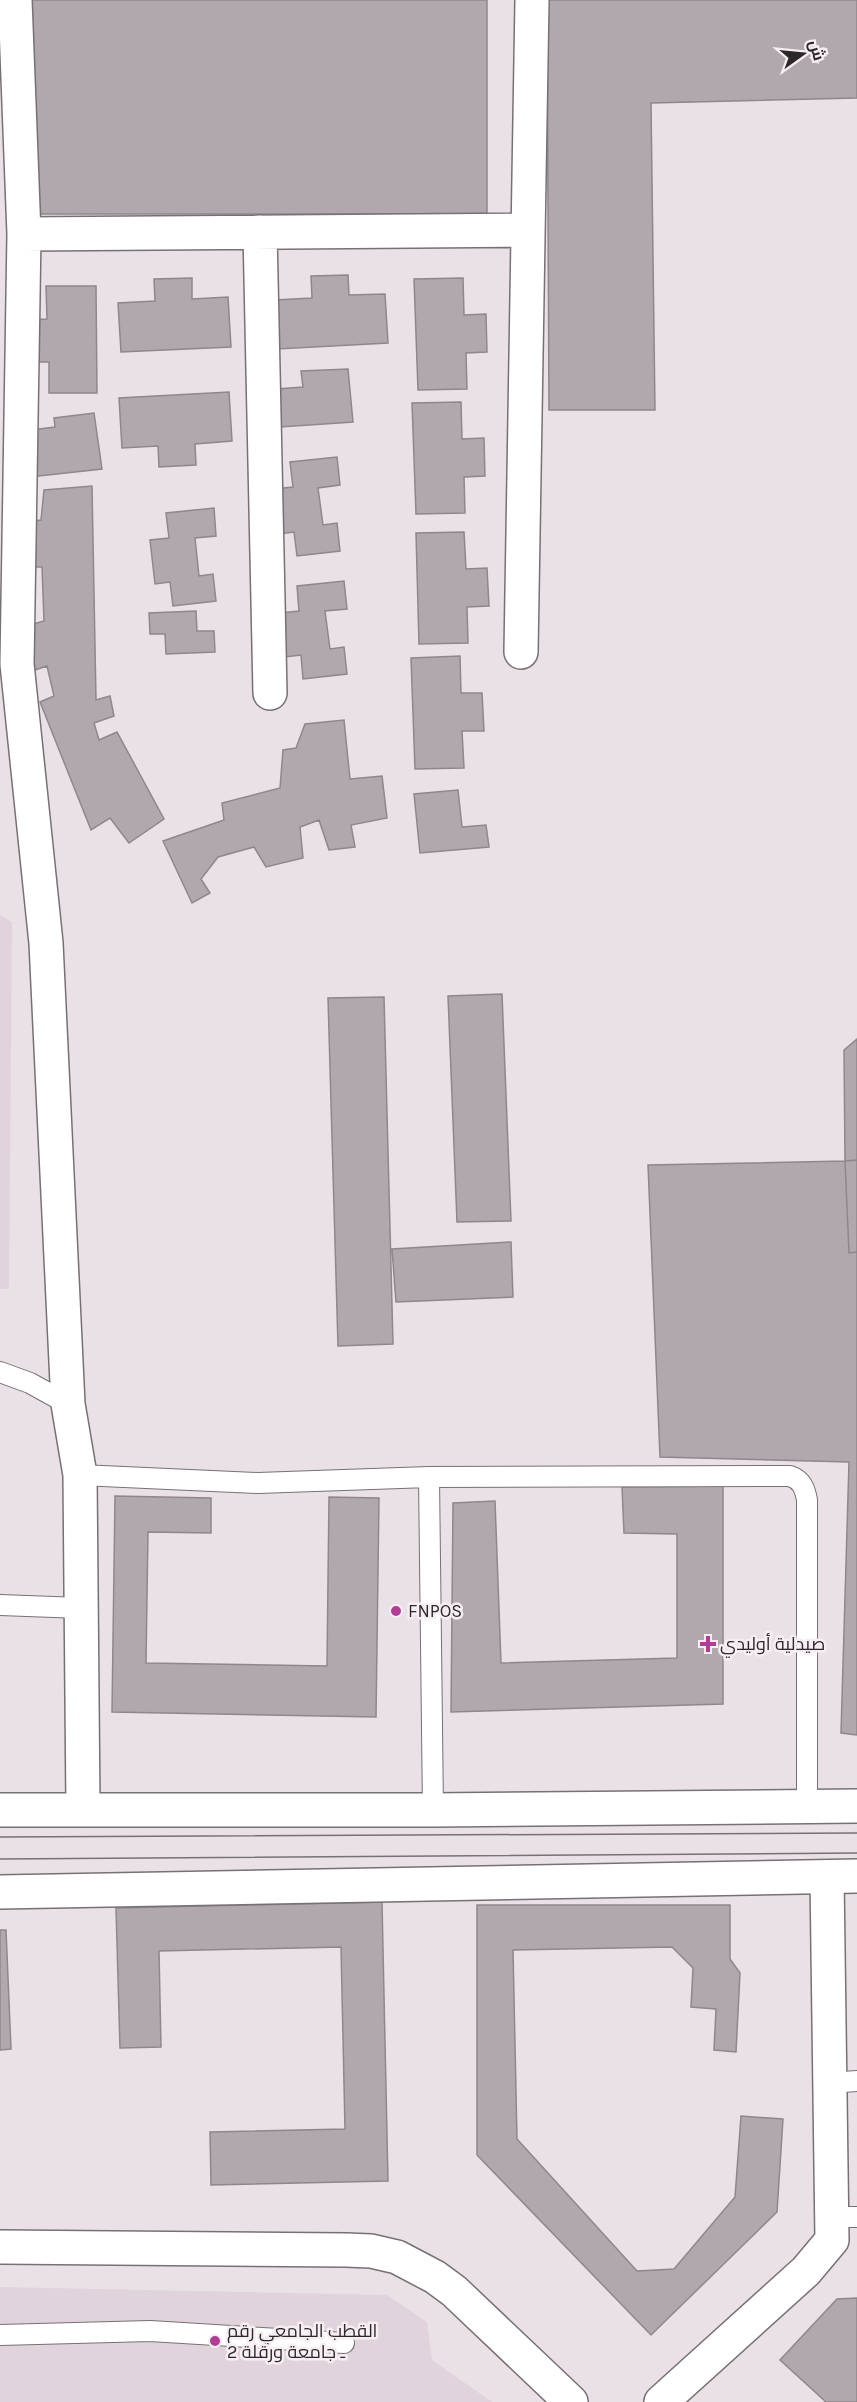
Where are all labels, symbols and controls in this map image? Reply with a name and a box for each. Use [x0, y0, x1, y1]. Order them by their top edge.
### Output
north arrow [773, 24, 833, 84]
text: ش [805, 38, 829, 63]
place label: FNPOS [408, 1600, 462, 1622]
marker: FNPOS [389, 1604, 403, 1618]
place label: صيدلية أوليدي [720, 1633, 825, 1658]
marker: صيدلية أوليدي [701, 1637, 715, 1651]
place label: القطب الجامعي رقم 2 ـ جامعة ورقلة [227, 2320, 377, 2363]
marker: القطب الجامعي رقم 2 ـ جامعة ورقلة [208, 2334, 222, 2348]

